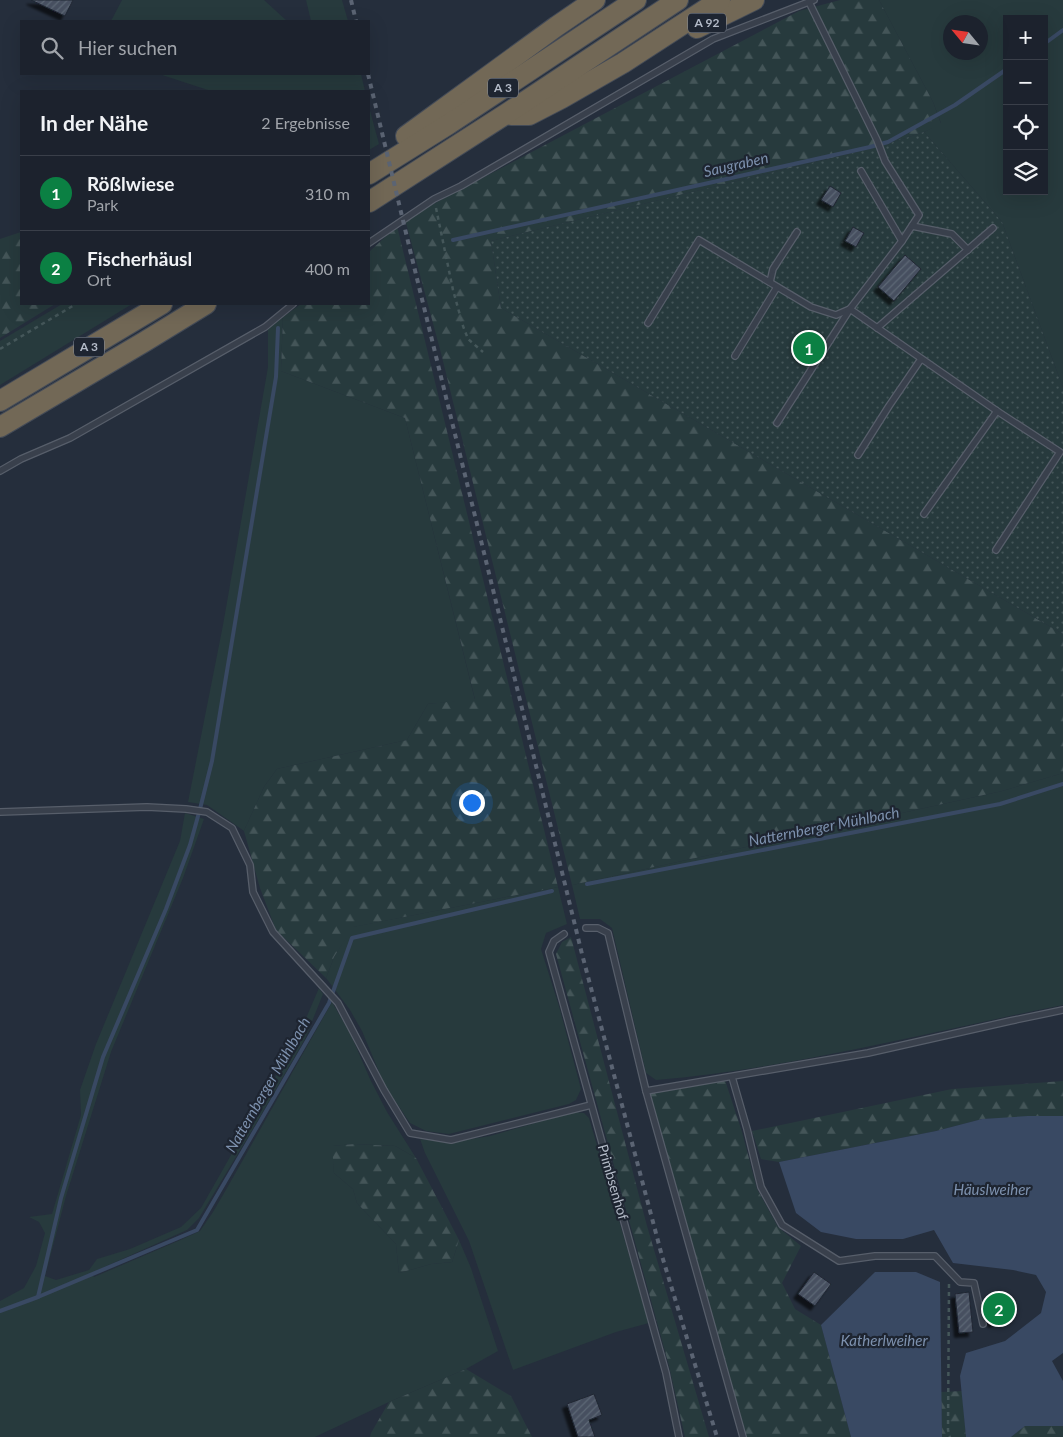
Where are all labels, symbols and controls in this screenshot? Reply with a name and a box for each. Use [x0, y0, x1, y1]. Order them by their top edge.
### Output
road number: A 92 [688, 13, 726, 32]
north arrow [943, 15, 988, 60]
map controls [1003, 15, 1048, 195]
button: + [1003, 15, 1048, 60]
search box [20, 20, 370, 75]
icon: search [38, 34, 66, 62]
text: Hier suchen [78, 36, 177, 59]
button: − [1003, 60, 1048, 105]
road number: A 3 [488, 78, 518, 98]
button: locate [1003, 105, 1048, 150]
text: In der Nähe [40, 110, 148, 135]
text: 2 Ergebnisse [261, 113, 350, 132]
water label: Saugraben [702, 148, 770, 180]
button: layers [1003, 150, 1048, 195]
text: Rößlwiese [87, 172, 174, 195]
text: 1 [51, 184, 61, 203]
text: 310 m [305, 184, 350, 203]
text: Park [87, 195, 118, 214]
text: Fischerhäusl [87, 247, 192, 270]
text: 2 [51, 259, 61, 278]
text: 400 m [305, 259, 350, 278]
text: Ort [87, 270, 111, 289]
pin: 1 [793, 329, 825, 367]
road number: A 3 [74, 338, 104, 357]
your location [459, 790, 485, 816]
water label: Natternberger Mühlbach [747, 803, 901, 849]
water label: Natternberger Mühlbach [221, 1014, 313, 1155]
street label: Primbsenhof [595, 1142, 632, 1222]
water label: Häuslweiher [953, 1180, 1031, 1198]
pin: 2 [983, 1290, 1015, 1328]
water label: Katherlweiher [840, 1331, 928, 1349]

